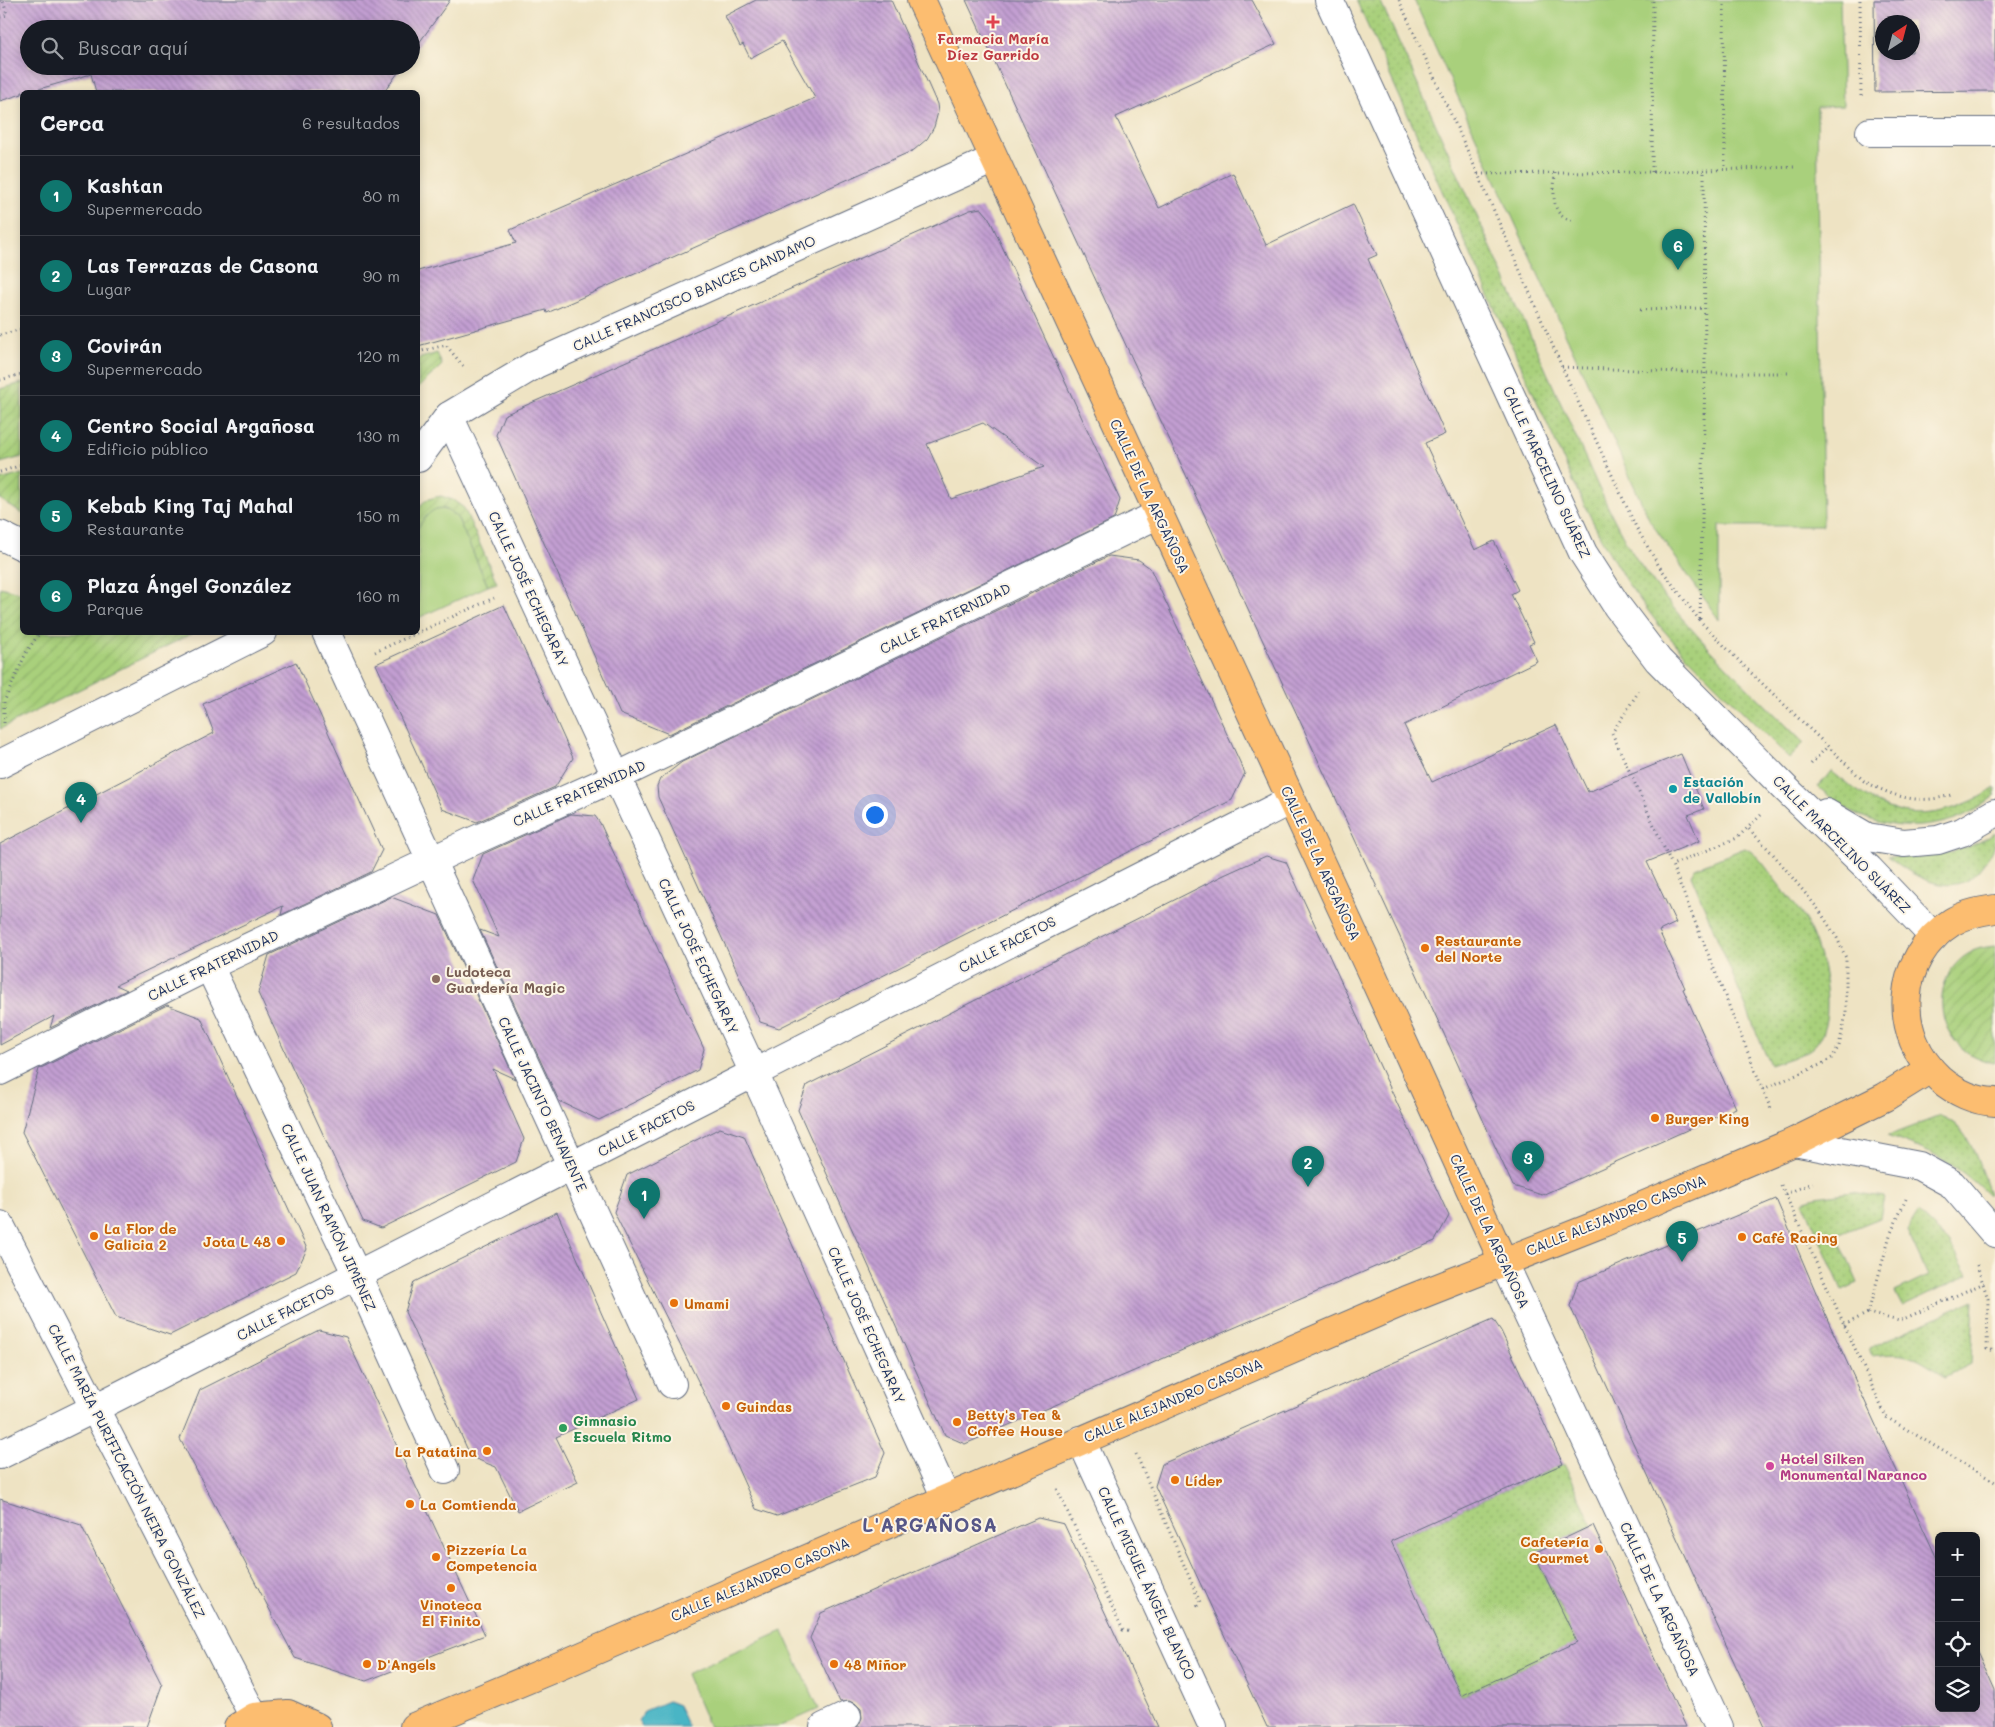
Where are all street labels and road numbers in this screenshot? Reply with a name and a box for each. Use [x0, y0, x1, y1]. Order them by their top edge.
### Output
street label: CALLE FRANCISCO BANCES CANDAMO [570, 231, 818, 355]
street label: CALLE MARCELINO SUÁREZ [1499, 383, 1595, 561]
street label: CALLE DE LA ARGAÑOSA [1106, 416, 1194, 576]
street label: CALLE JOSÉ ECHEGARAY [484, 508, 574, 670]
street label: CALLE FRATERNIDAD [876, 578, 1014, 658]
street label: CALLE FRATERNIDAD [510, 755, 648, 831]
street label: CALLE MARCELINO SUÁREZ [1769, 771, 1915, 917]
street label: CALLE DE LA ARGAÑOSA [1277, 783, 1365, 943]
street label: CALLE JOSÉ ECHEGARAY [654, 875, 744, 1037]
street label: CALLE FACETOS [955, 911, 1059, 977]
street label: CALLE FRATERNIDAD [144, 925, 282, 1005]
street label: CALLE JACINTO BENAVENTE [494, 1013, 592, 1195]
street label: CALLE FACETOS [594, 1095, 698, 1161]
street label: CALLE JUAN RAMÓN JIMÉNEZ [277, 1120, 381, 1314]
street label: CALLE DE LA ARGAÑOSA [1446, 1151, 1534, 1311]
street label: CALLE ALEJANDRO CASONA [1523, 1170, 1709, 1260]
street label: CALLE JOSÉ ECHEGARAY [824, 1243, 910, 1407]
street label: CALLE FACETOS [233, 1279, 337, 1345]
street label: CALLE MARÍA PURIFICACIÓN NEIRA GONZÁLEZ [44, 1320, 210, 1622]
street label: CALLE ALEJANDRO CASONA [1081, 1354, 1265, 1446]
street label: CALLE MIGUEL ÁNGEL BLANCO [1094, 1483, 1200, 1683]
street label: CALLE DE LA ARGAÑOSA [1616, 1519, 1704, 1679]
street label: CALLE ALEJANDRO CASONA [668, 1533, 852, 1625]

